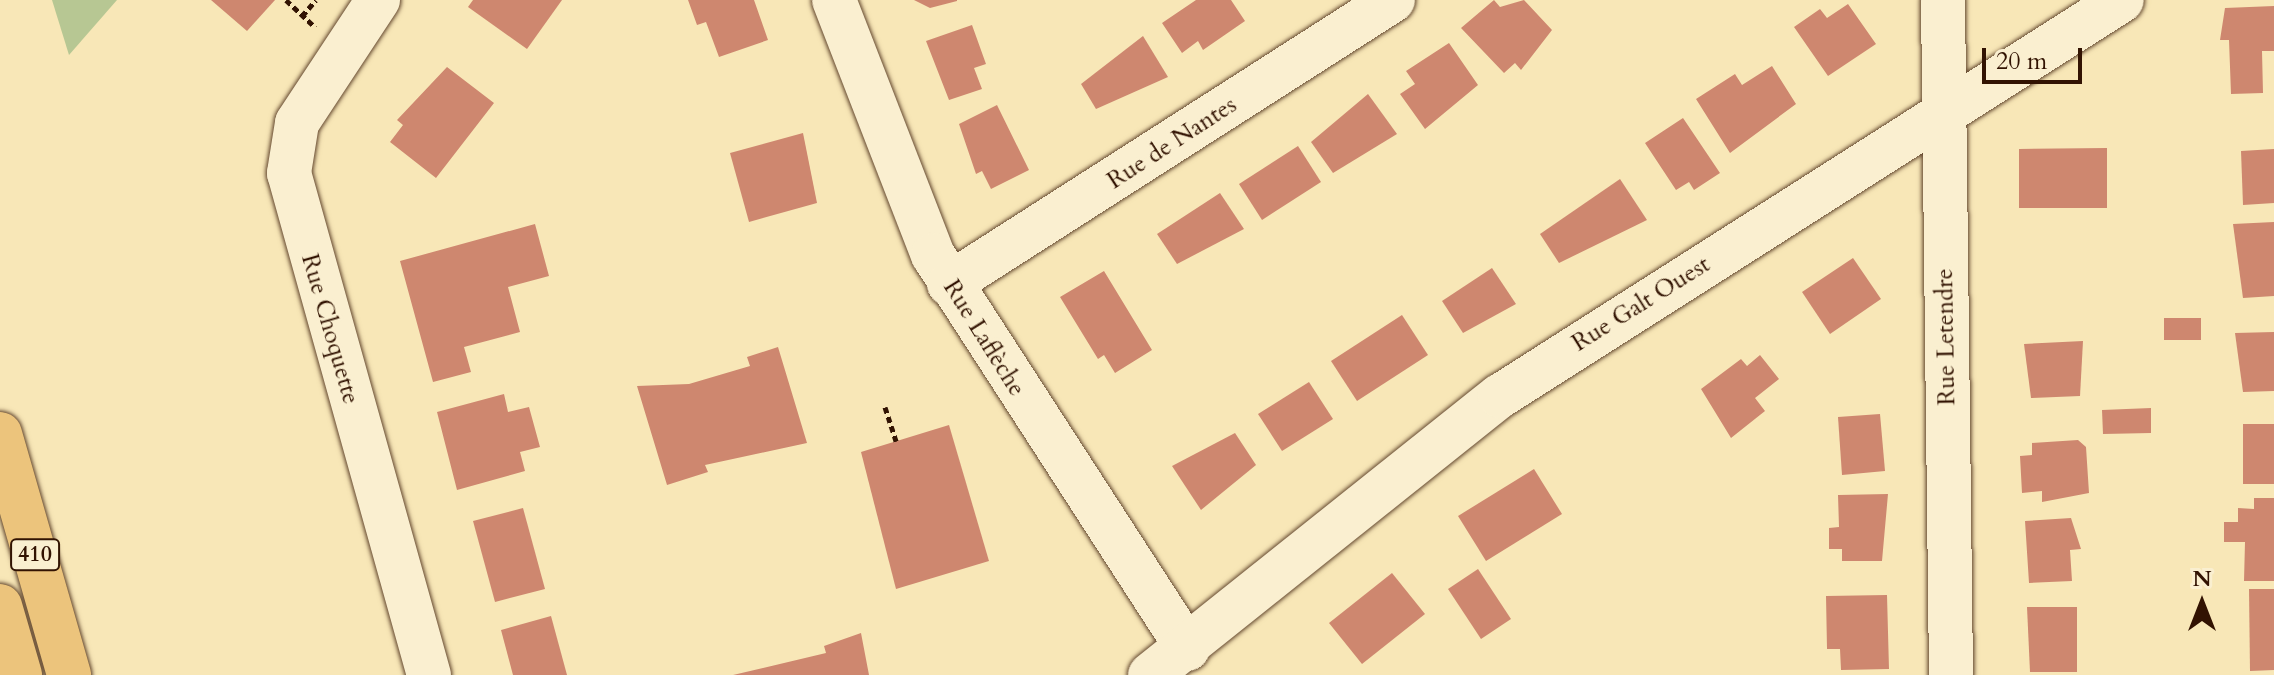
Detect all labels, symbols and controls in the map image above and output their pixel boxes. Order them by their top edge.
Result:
scale bar [1986,32,2086,82]
text: 20 m [1996,45,2047,78]
street label: Rue de Nantes [1102,91,1242,195]
street label: Rue Galt Ouest [1567,250,1715,358]
street label: Rue Choquette [295,251,365,407]
street label: Rue Letendre [1930,268,1962,406]
street label: Rue Laflèche [937,275,1031,401]
road number: 410 [9,537,61,573]
north arrow [2162,563,2242,643]
text: N [2192,564,2212,594]

